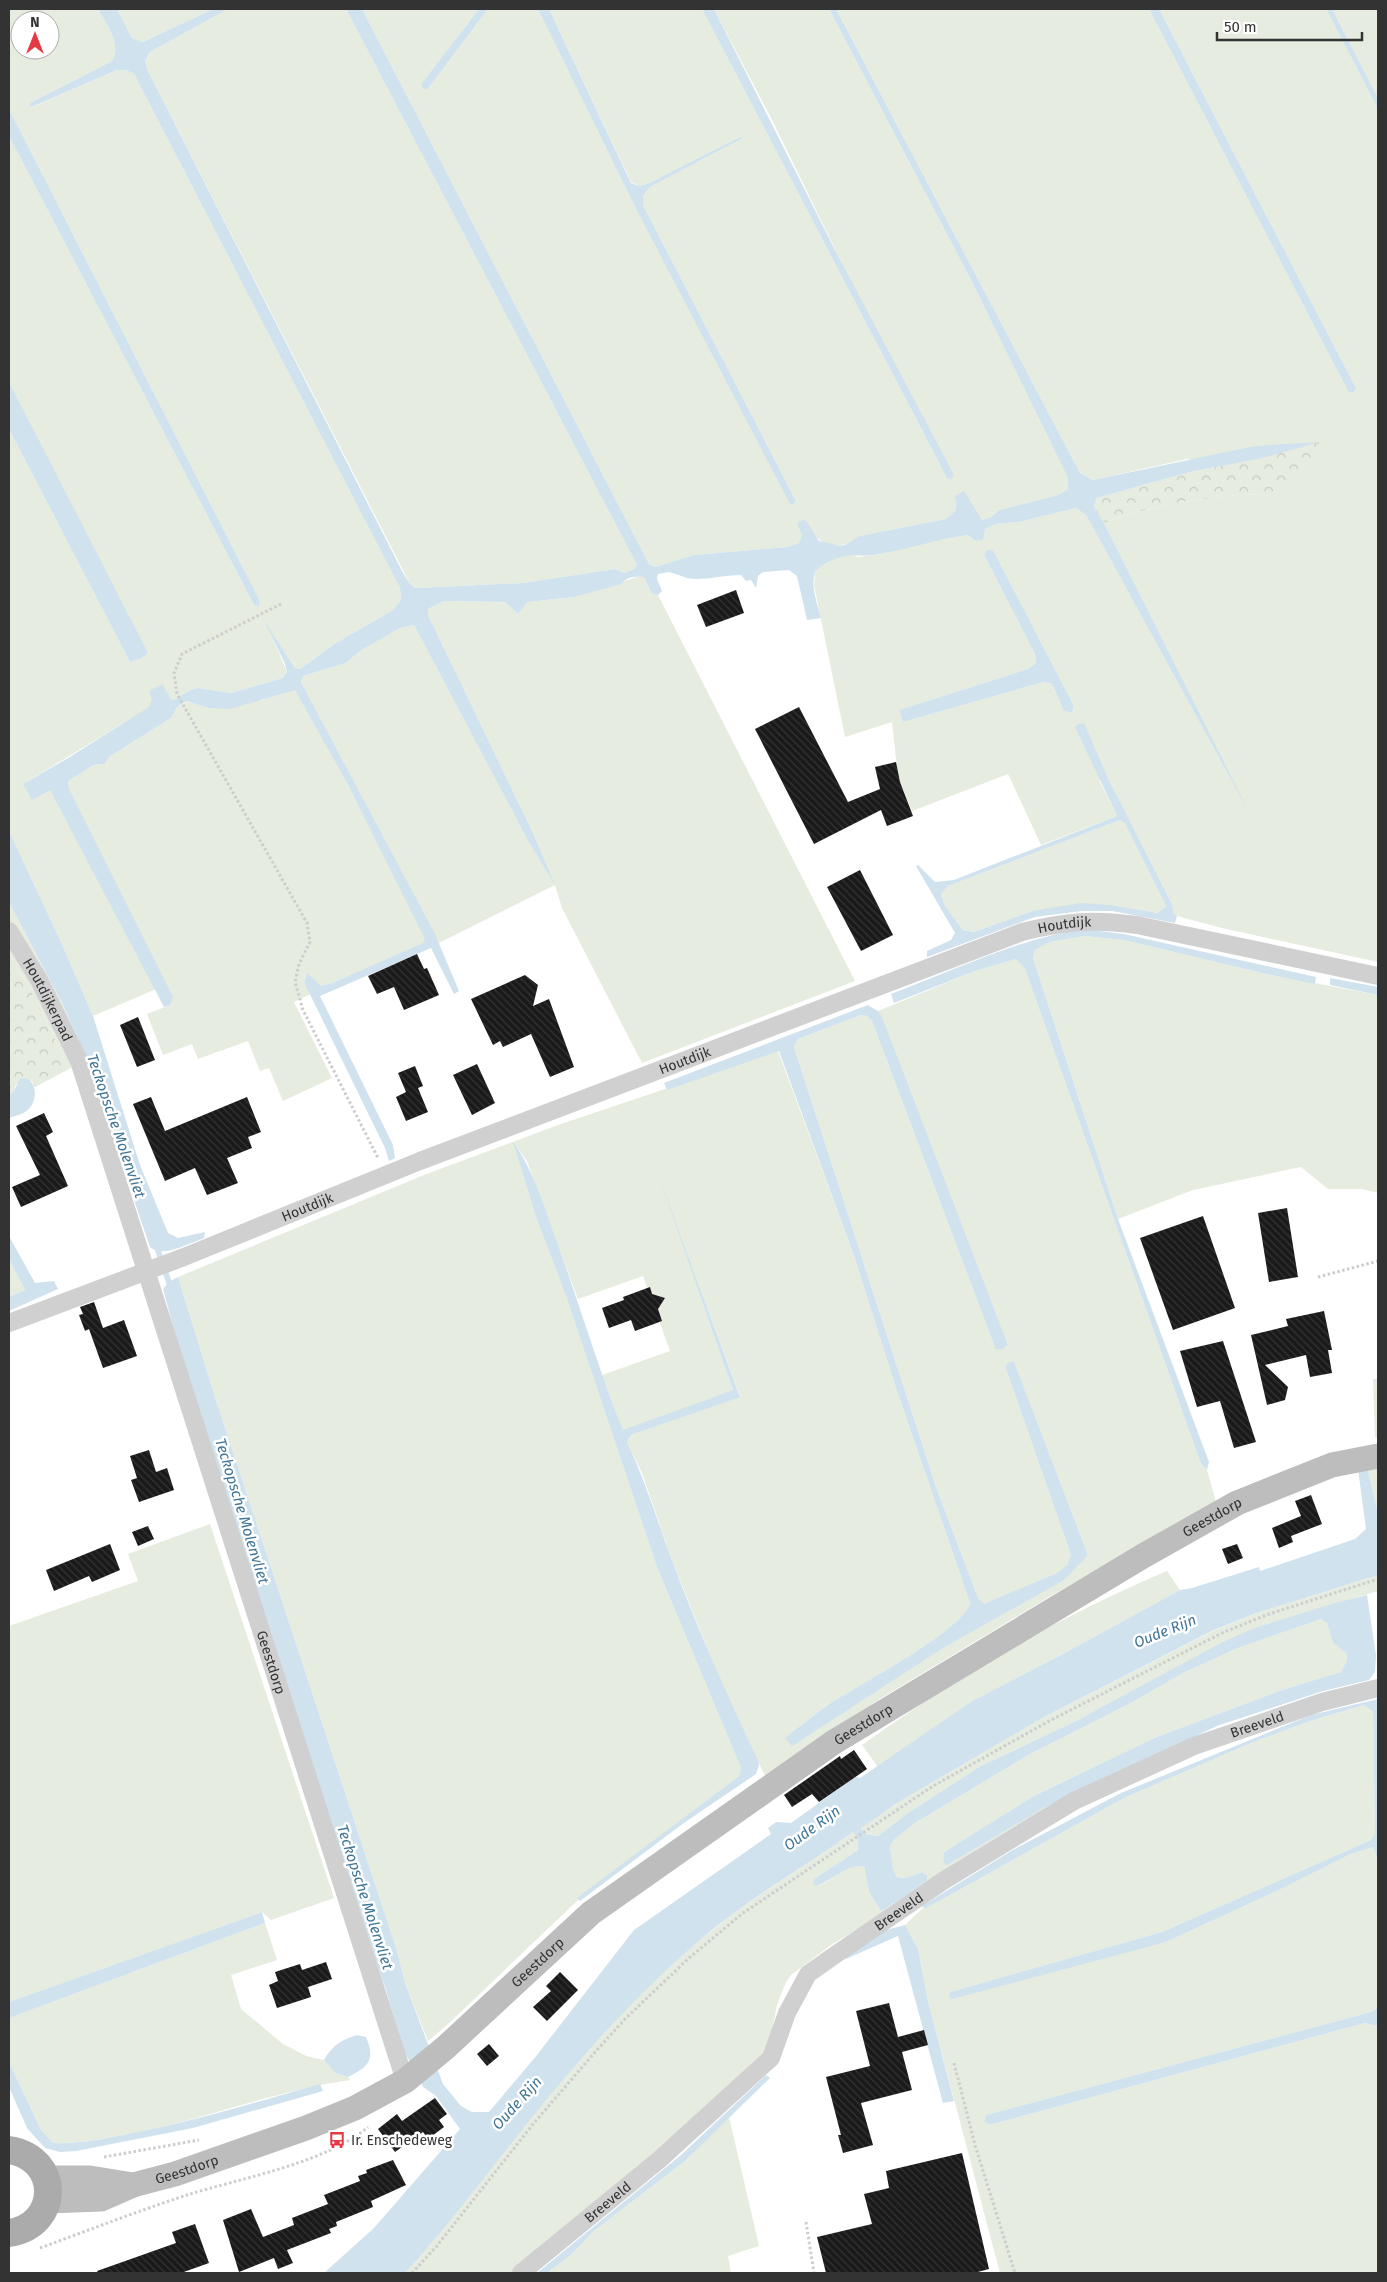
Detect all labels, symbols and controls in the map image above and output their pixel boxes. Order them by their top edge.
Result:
north arrow [10,10,60,60]
scale bar [1217,10,1362,42]
text: N [30,14,40,31]
text: 50 m [1224,18,1257,36]
street label: Houtdijk [1036,913,1092,937]
street label: Houtdijkerpad [19,955,76,1044]
street label: Houtdijk [656,1042,714,1078]
water label: Teckopsche Molenvliet [83,1052,149,1201]
street label: Houtdijk [279,1189,336,1225]
water label: Teckopsche Molenvliet [211,1436,273,1587]
street label: Geestdorp [1179,1493,1244,1541]
water label: Oude Rijn [1131,1610,1199,1652]
street label: Geestdorp [253,1628,289,1696]
street label: Geestdorp [831,1700,896,1749]
street label: Breeveld [1228,1707,1286,1741]
water label: Oude Rijn [780,1801,844,1855]
water label: Teckopsche Molenvliet [333,1822,397,1972]
street label: Breeveld [871,1889,926,1934]
street label: Geestdorp [508,1934,568,1991]
water label: Oude Rijn [488,2073,546,2133]
bus stop icon: Ir. Enschedeweg [327,2130,347,2150]
place label: Ir. Enschedeweg [351,2132,453,2149]
street label: Geestdorp [153,2151,221,2187]
street label: Breeveld [581,2178,635,2226]

